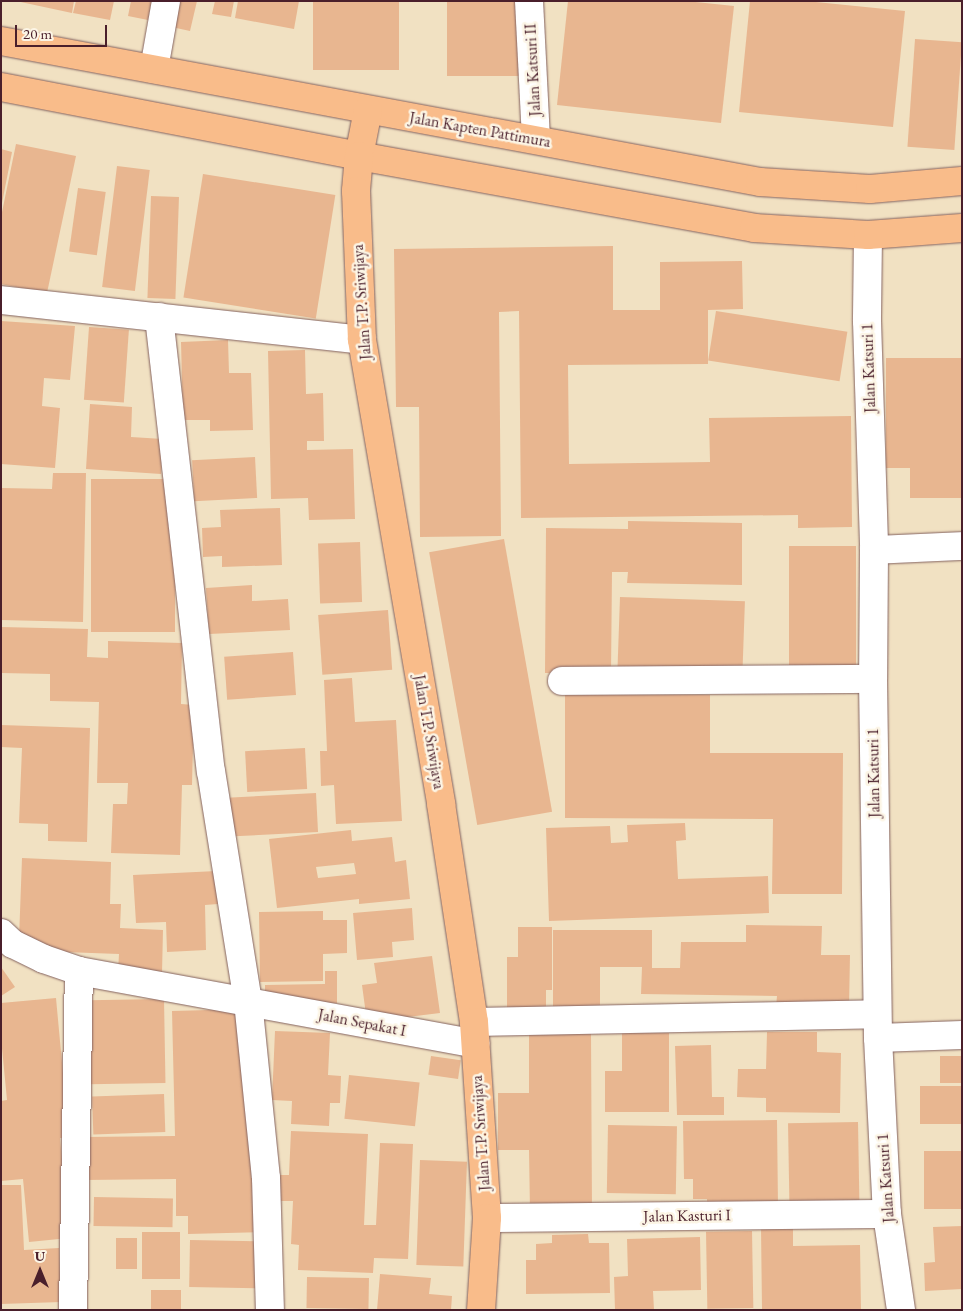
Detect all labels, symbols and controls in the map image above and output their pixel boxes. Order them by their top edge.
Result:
scale bar [18,15,110,47]
street label: Jalan Katsuri II [521,23,545,117]
text: 20 m [23,24,52,43]
street label: Jalan Kapten Pattimura [408,108,552,152]
street label: Jalan T.P. Sriwijaya [348,243,376,361]
street label: Jalan Katsuri 1 [858,323,880,413]
street label: Jalan T.P. Sriwijaya [409,673,449,791]
street label: Jalan Katsuri 1 [864,728,884,818]
street label: Jalan Sepakat I [316,1005,408,1041]
street label: Jalan T.P. Sriwijaya [467,1074,495,1192]
street label: Jalan Katsuri 1 [873,1133,899,1223]
street label: Jalan Kasturi I [643,1206,731,1226]
north arrow [15,1246,65,1296]
text: U [35,1247,45,1265]

